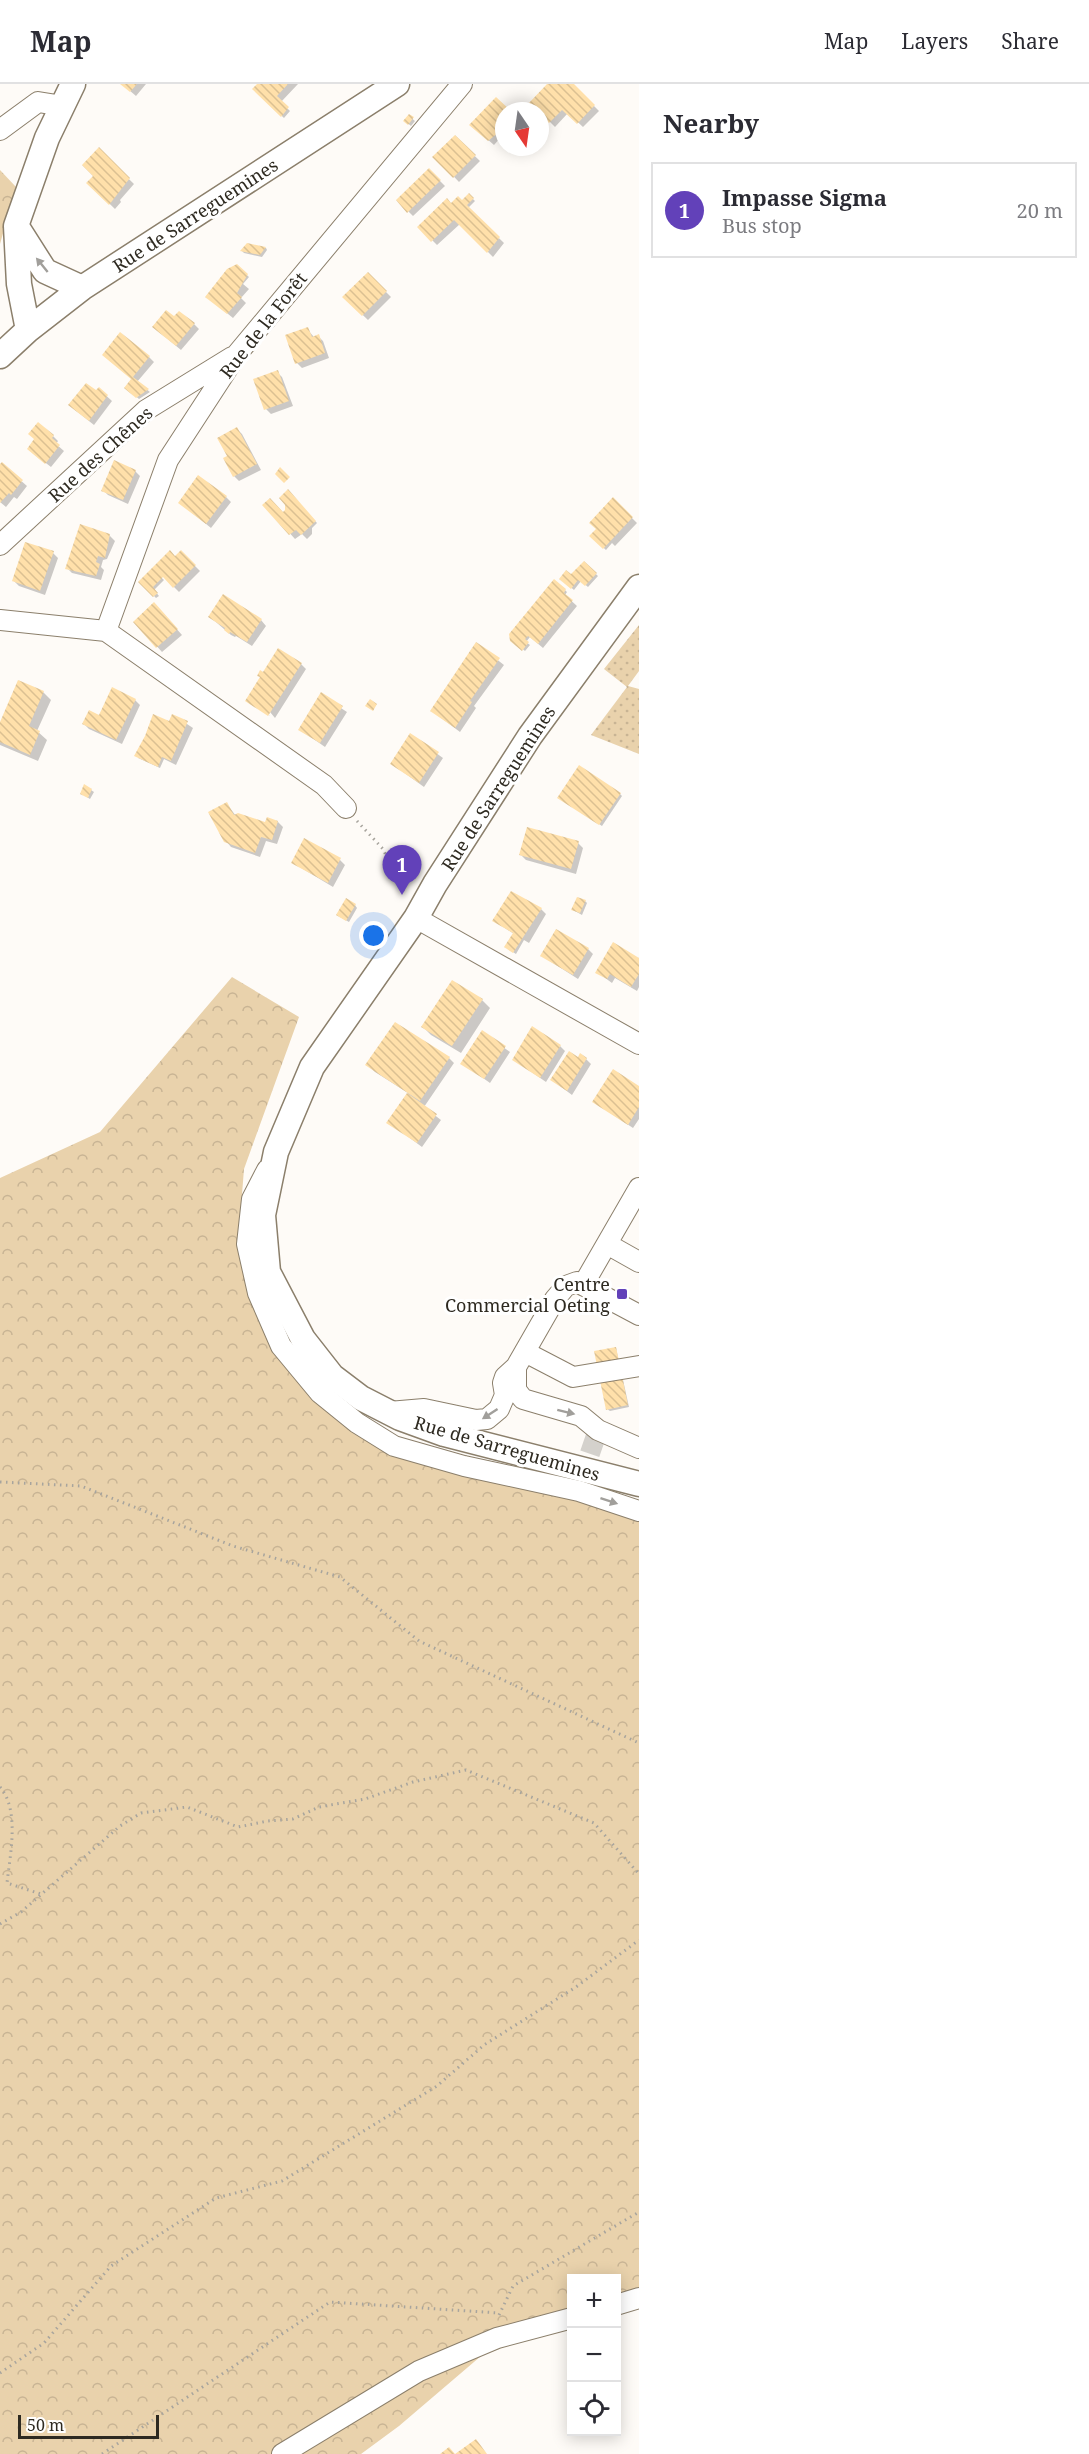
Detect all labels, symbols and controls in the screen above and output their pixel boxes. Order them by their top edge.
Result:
text: Map [30,22,92,60]
text: Map [824,27,868,55]
text: Layers [901,27,968,55]
text: Share [1001,27,1059,55]
north arrow [495,102,549,156]
text: Nearby [663,105,759,141]
street label: Rue de Sarreguemines [108,153,282,277]
text: Impasse Sigma [722,182,887,212]
text: 1 [679,197,690,224]
text: 20 m [1017,197,1063,224]
text: Bus stop [722,212,802,239]
one-way arrow [36,257,49,273]
street label: Rue de la Forêt [214,267,312,383]
street label: Rue des Chênes [43,401,157,507]
street label: Rue de Sarreguemines [436,701,560,875]
pin: 1 [382,846,422,895]
your location [359,921,388,950]
place label: Centre Commercial Oeting [445,1272,610,1317]
marker: Centre Commercial Oeting [615,1287,629,1301]
one-way arrow [557,1407,575,1417]
one-way arrow [482,1409,498,1420]
street label: Rue de Sarreguemines [411,1410,603,1486]
one-way arrow [600,1497,618,1506]
map controls [567,2274,621,2436]
button: + [567,2274,621,2328]
button: − [567,2328,621,2382]
button: locate [567,2382,621,2436]
scale bar [18,2412,159,2440]
text: 50 m [27,2414,64,2436]

